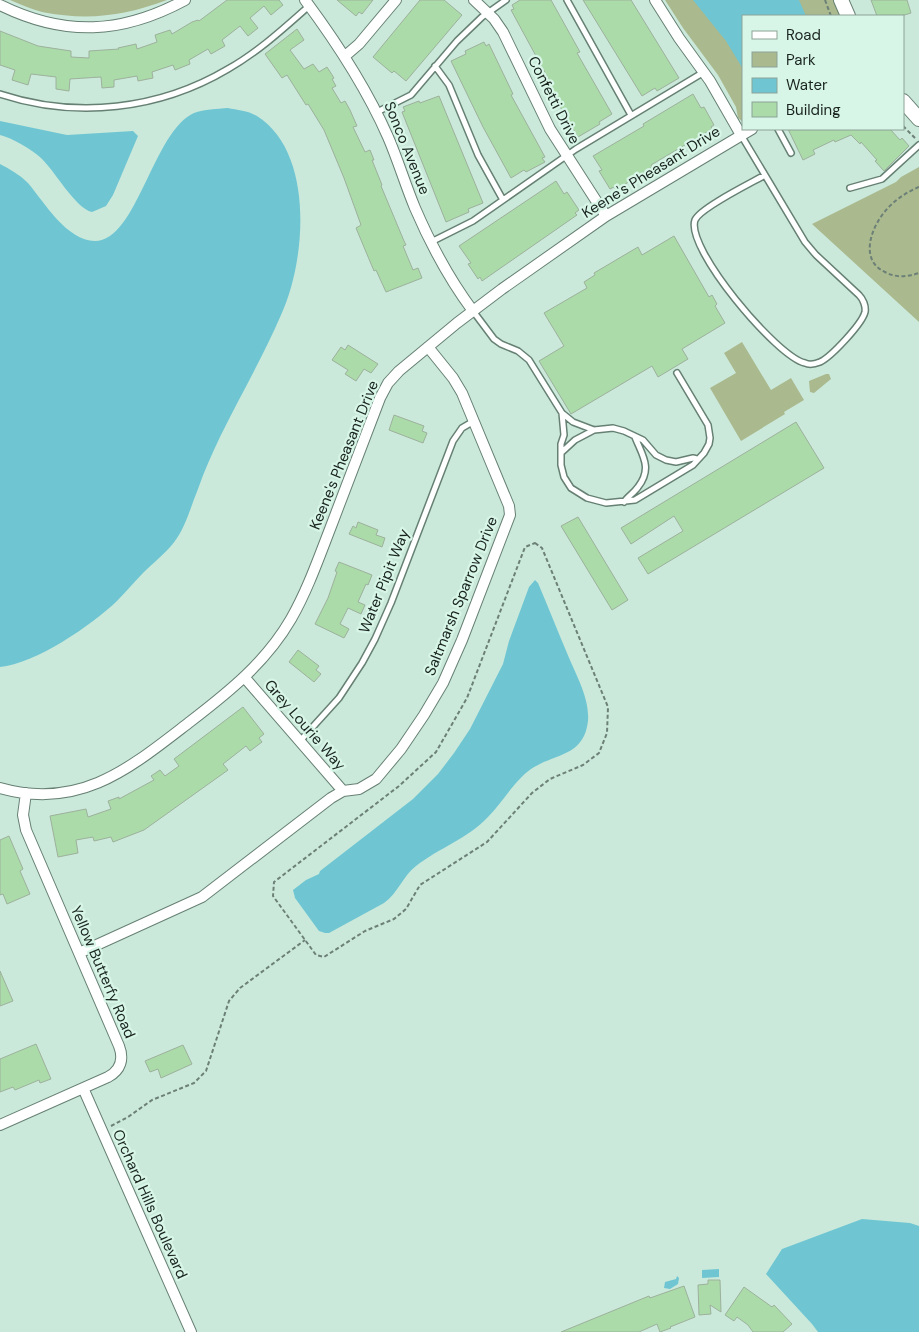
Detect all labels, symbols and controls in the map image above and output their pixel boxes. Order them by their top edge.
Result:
legend [742,15,904,130]
text: Road [786,25,821,45]
text: Park [786,50,816,70]
street label: Confetti Drive [523,53,585,147]
text: Water [786,75,828,95]
street label: Sonco Avenue [379,99,435,197]
text: Building [786,100,841,120]
street label: Keene's Pheasant Drive [578,121,724,223]
street label: Keene's Pheasant Drive [305,377,383,533]
street label: Saltmarsh Sparrow Drive [420,513,502,679]
street label: Water Pipit Way [354,525,414,636]
street label: Grey Lourie Way [260,675,350,775]
street label: Yellow Butterfy Road [66,903,140,1041]
street label: Orchard Hills Boulevard [108,1126,192,1282]

